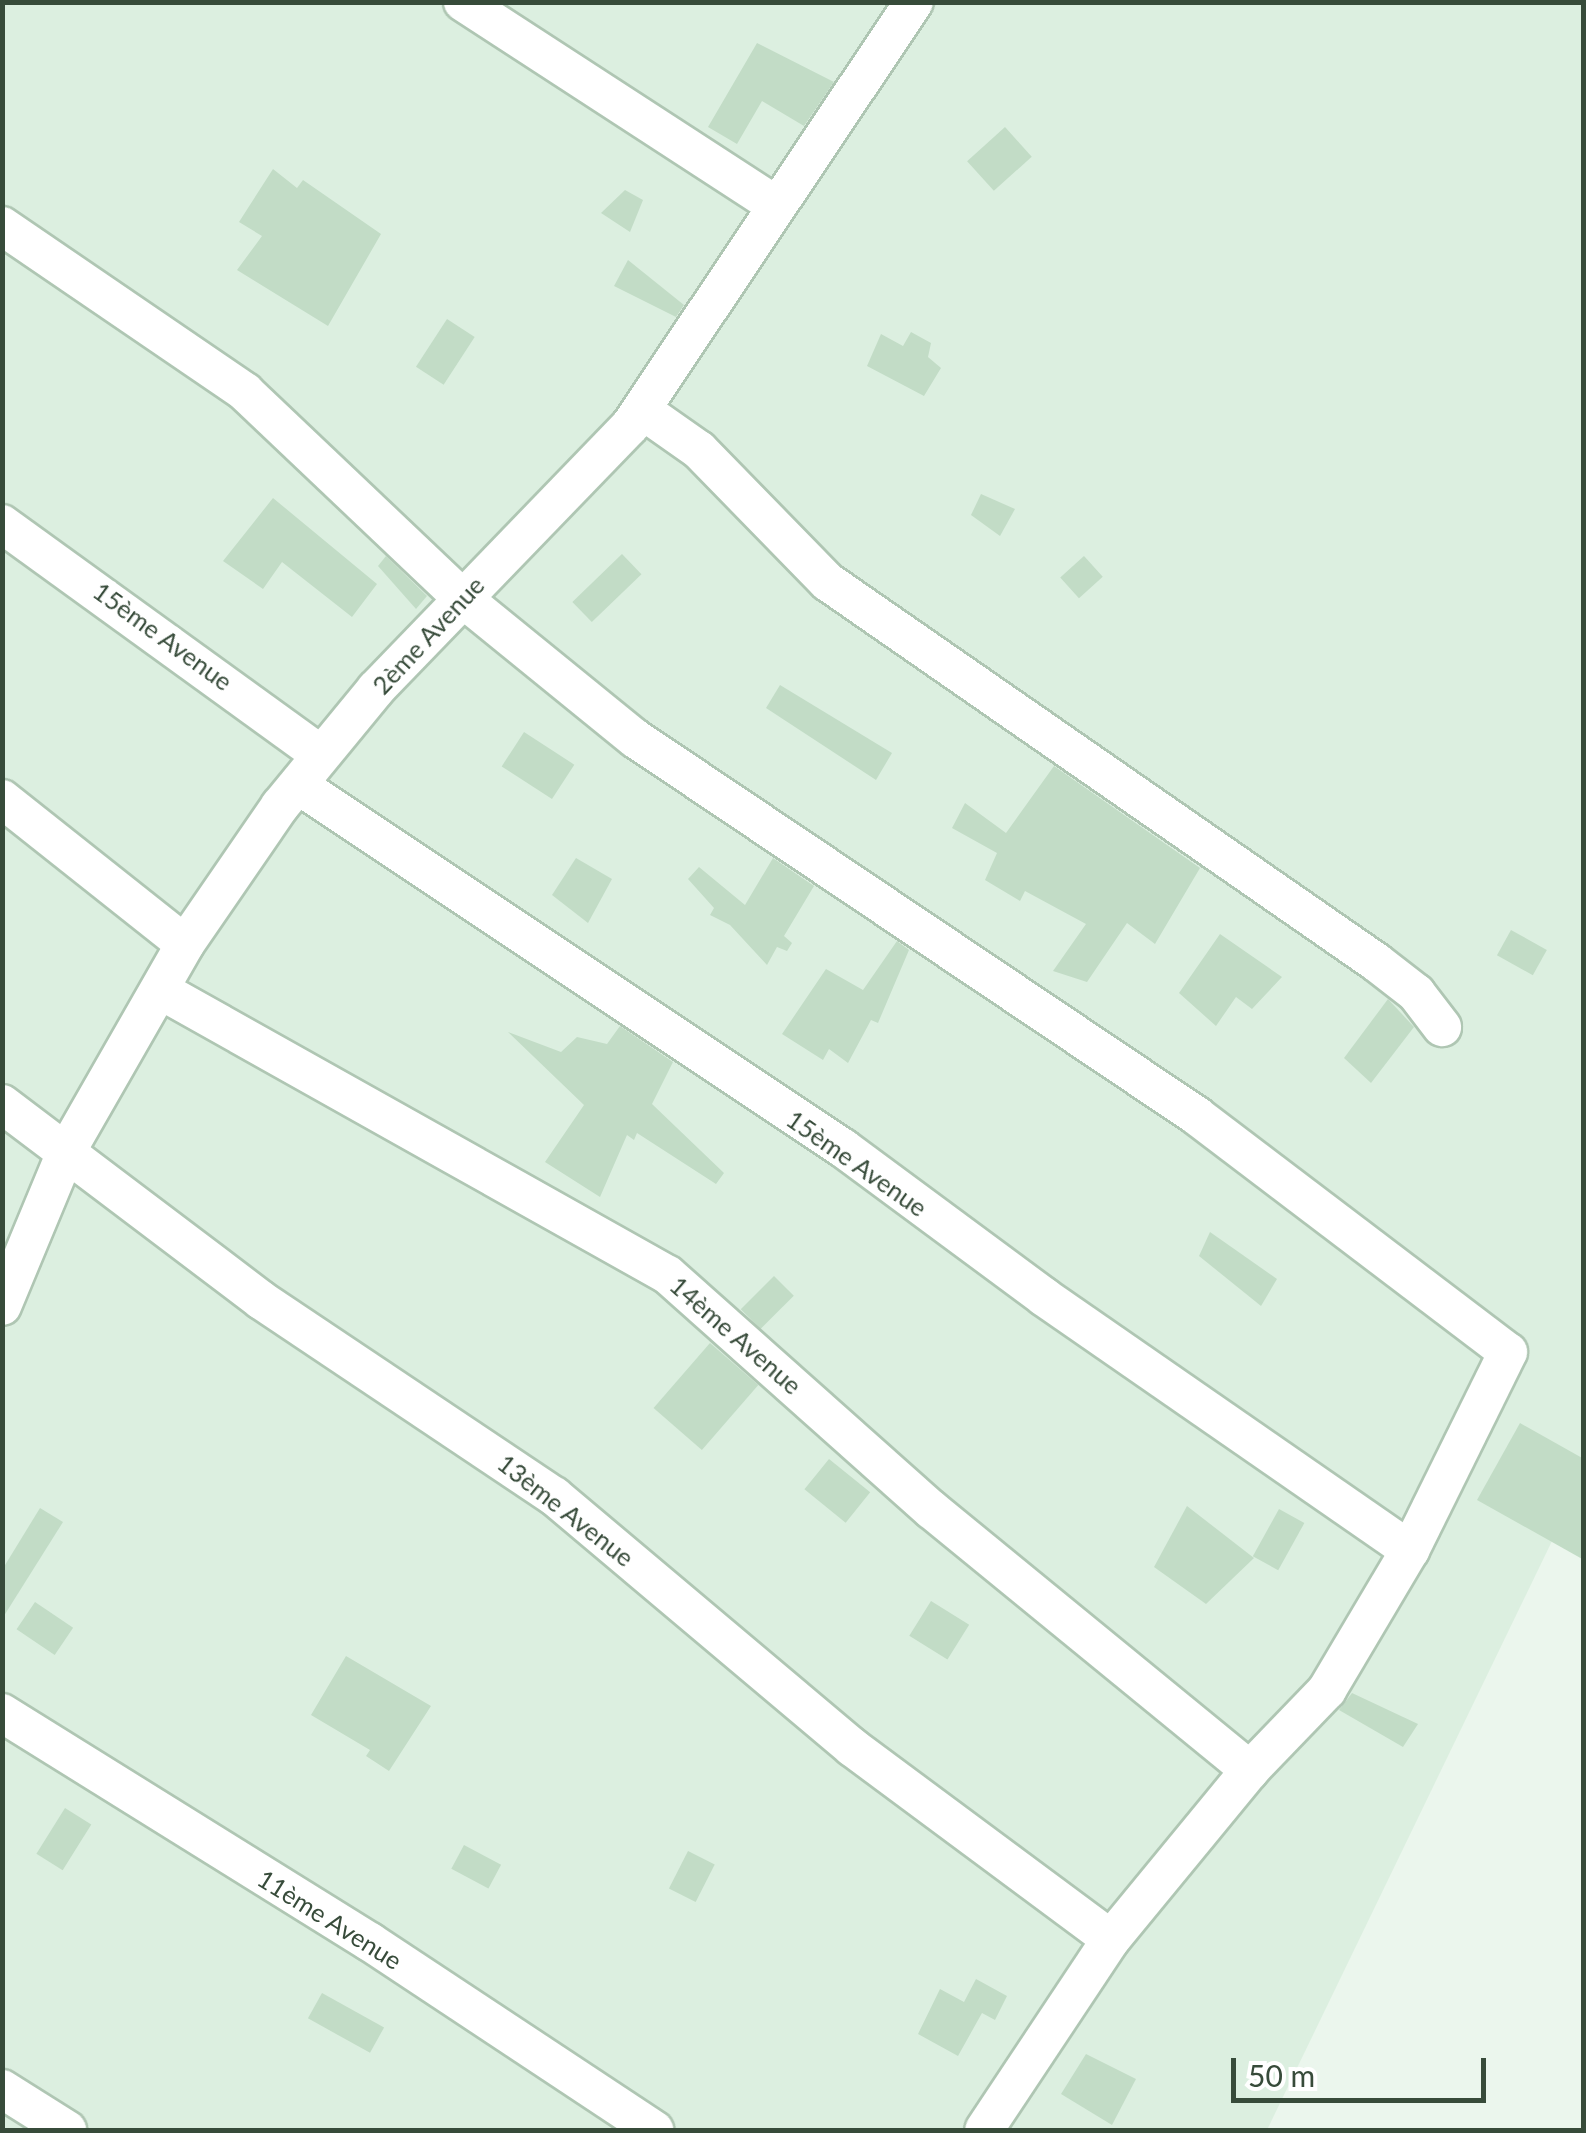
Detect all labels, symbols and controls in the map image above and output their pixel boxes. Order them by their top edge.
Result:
street label: 2ème Avenue [366,570,490,700]
street label: 15ème Avenue [87,575,239,697]
street label: 15ème Avenue [781,1103,933,1223]
street label: 14ème Avenue [664,1270,808,1400]
street label: 13ème Avenue [492,1447,640,1573]
street label: 11ème Avenue [252,1863,408,1975]
scale bar [1236,2038,1491,2100]
text: 50 m [1248,2057,1315,2093]

